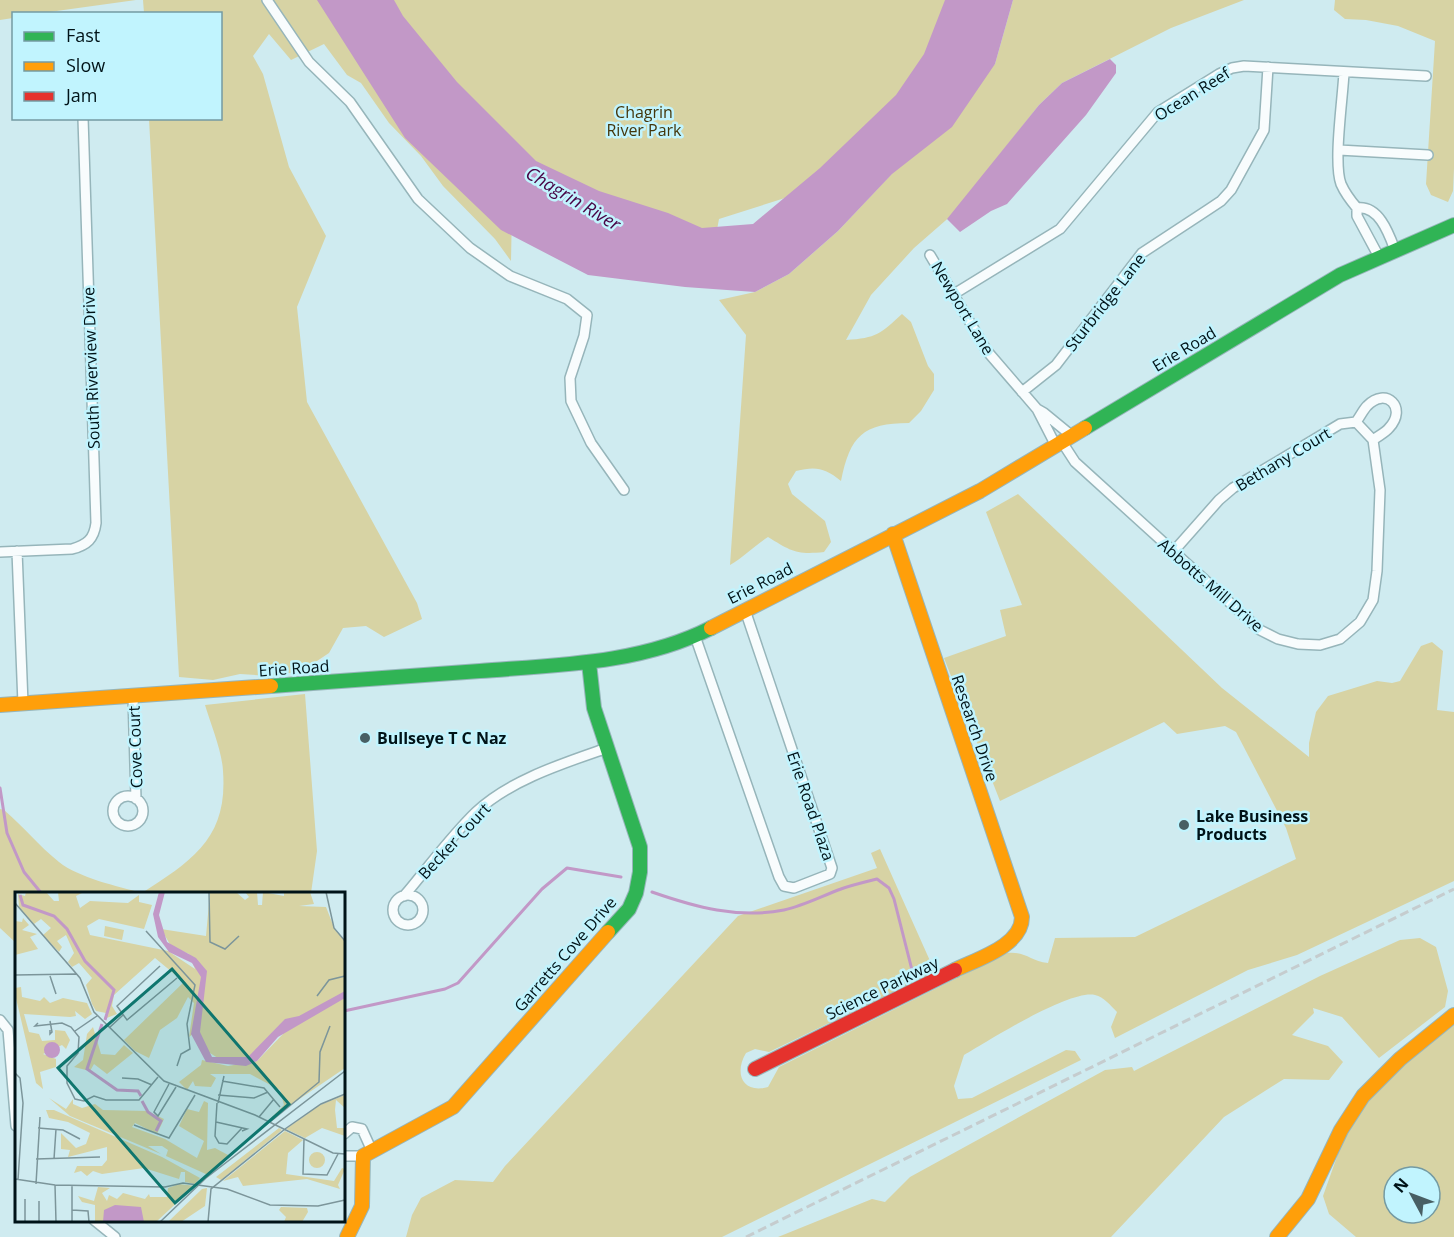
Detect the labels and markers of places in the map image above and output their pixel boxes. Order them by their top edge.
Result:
place label: Bullseye T C Naz [377,727,507,749]
marker: Bullseye T C Naz [358,731,372,745]
place label: Lake Business Products [1196,805,1308,845]
marker: Lake Business Products [1177,818,1191,832]

